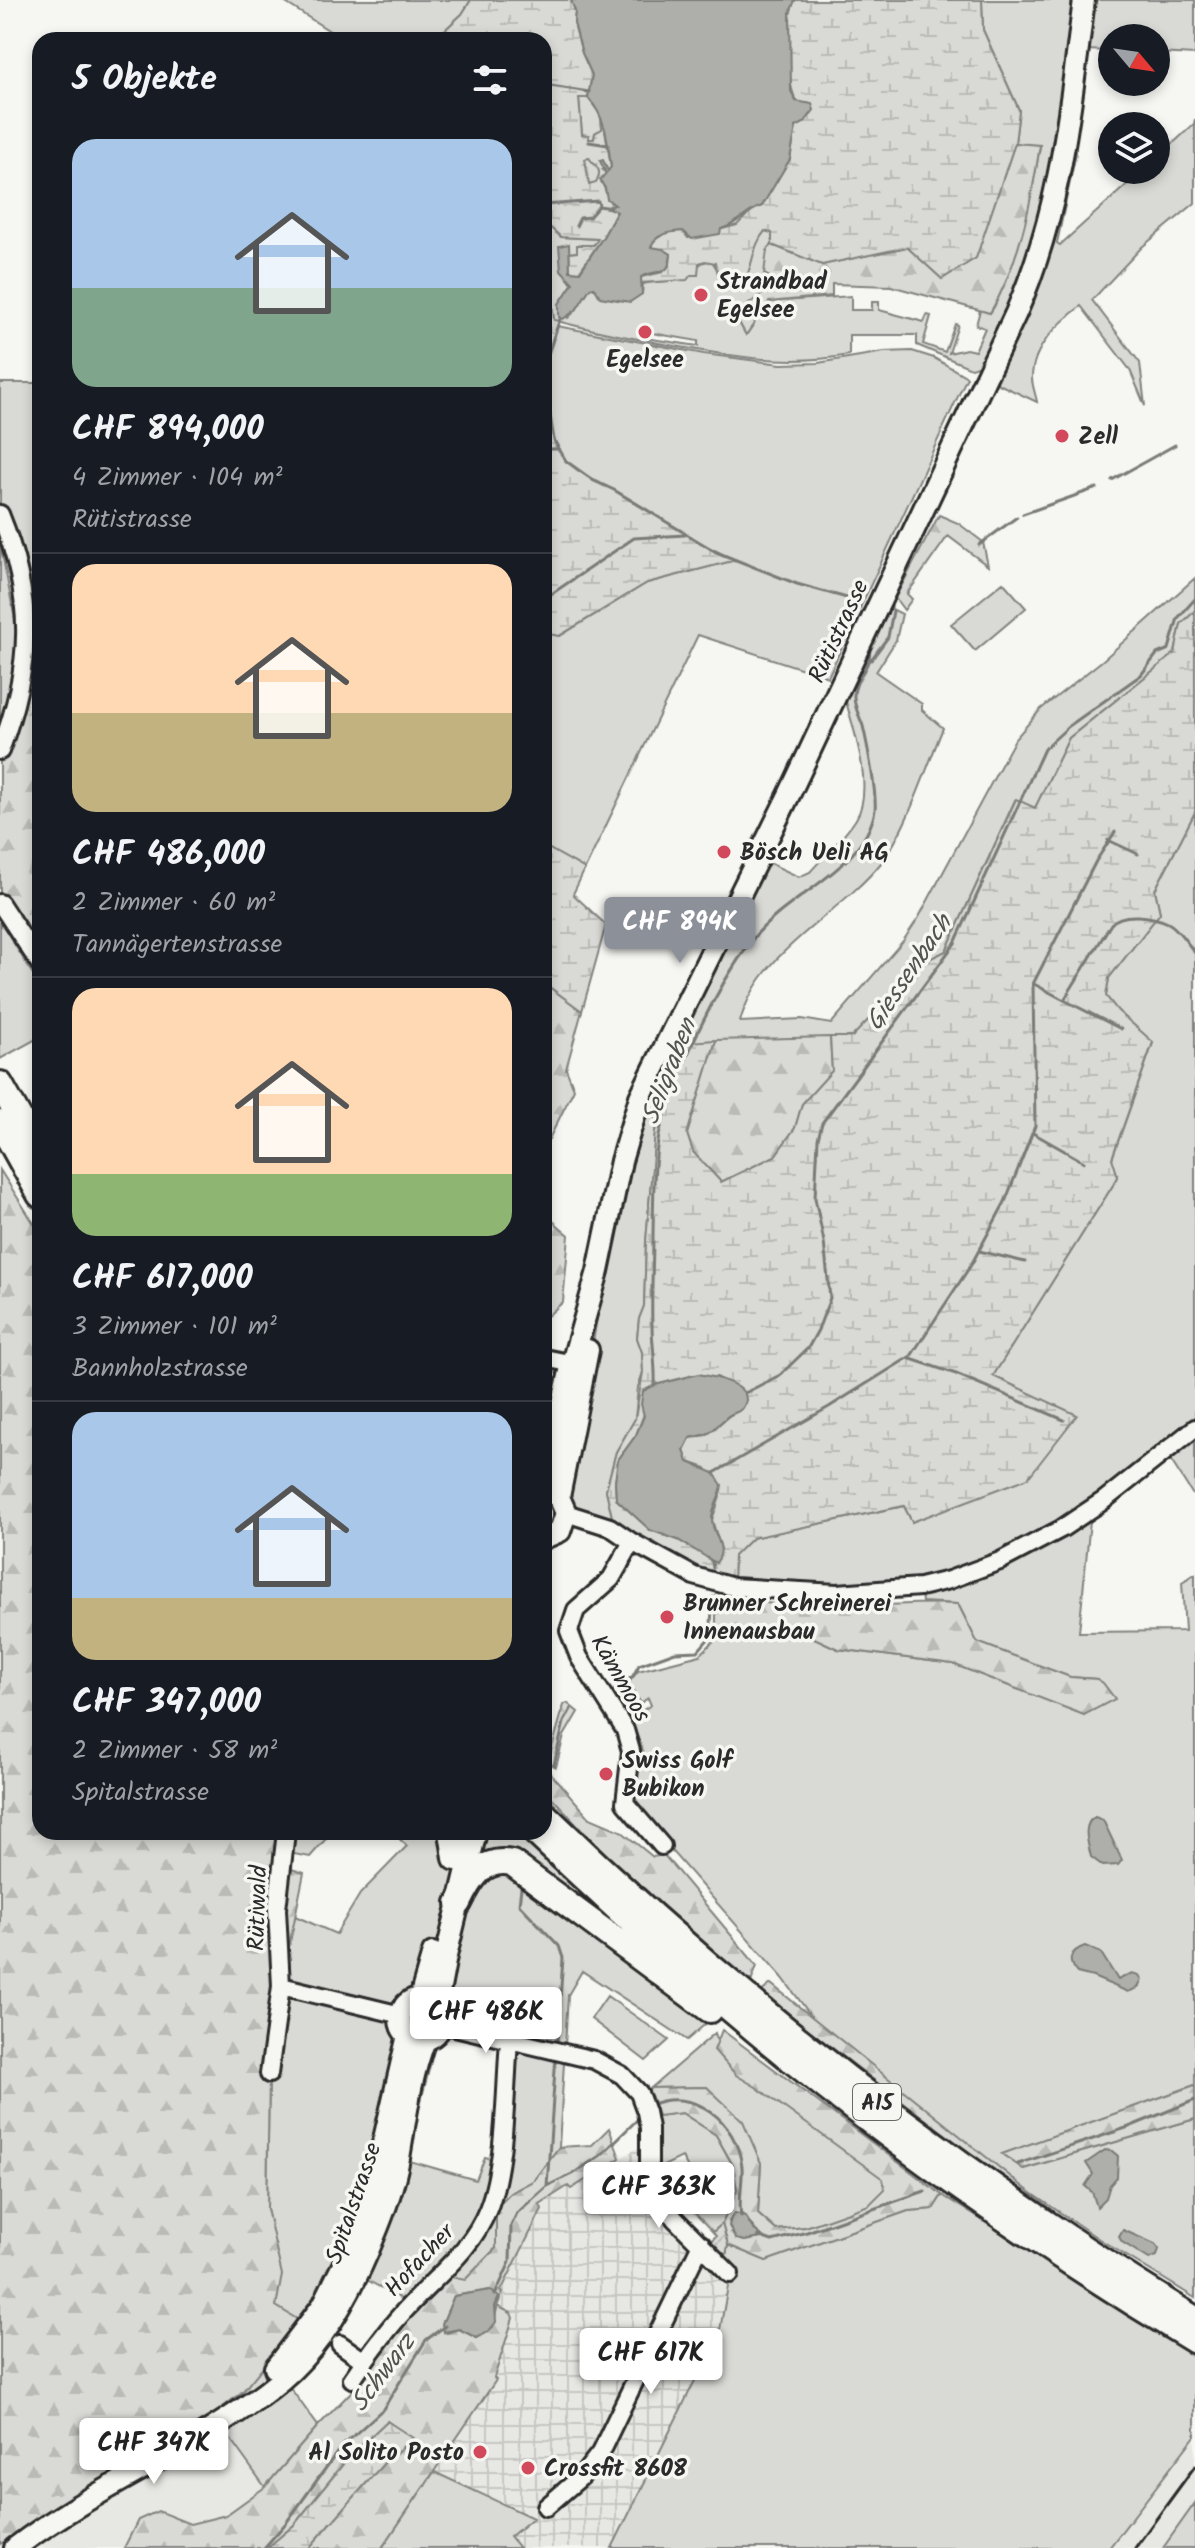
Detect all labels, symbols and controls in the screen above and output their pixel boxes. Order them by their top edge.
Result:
north arrow [1098,24,1170,96]
map controls [1098,24,1170,184]
text: 5 Objekte [72,53,217,107]
icon: filters [468,58,512,102]
button: layers [1098,112,1170,184]
icon: home [220,191,364,335]
place label: Strandbad Egelsee [717,263,828,330]
marker: Strandbad Egelsee [692,286,710,304]
marker: Egelsee [636,323,654,341]
place label: Egelsee [606,341,684,380]
text: CHF 894,000 [72,403,264,457]
place label: Zell [1078,418,1119,457]
marker: Zell [1053,427,1071,445]
text: 4 Zimmer · 104 m² [72,457,282,499]
text: Rütistrasse [72,499,192,541]
street label: Rütistrasse [798,573,880,690]
icon: home [220,616,364,760]
text: CHF 486,000 [72,828,265,882]
place label: Bösch Ueli AG [740,834,889,873]
marker: Bösch Ueli AG [715,843,733,861]
text: 2 Zimmer · 60 m² [72,882,275,924]
pin: CHF 894K [597,897,763,965]
text: CHF 894K [622,902,738,944]
water label: Giessenbach [855,905,965,1040]
text: Tannägertenstrasse [72,924,282,966]
water label: Seligraben [630,1011,710,1131]
icon: home [220,1040,364,1184]
text: CHF 617,000 [72,1252,253,1306]
text: 3 Zimmer · 101 m² [72,1306,277,1348]
text: Bannholzstrasse [72,1348,248,1390]
icon: home [220,1464,364,1608]
place label: Brunner Schreinerei Innenausbau [683,1585,892,1652]
marker: Brunner Schreinerei Innenausbau [658,1608,676,1626]
street label: Kämmoos [579,1628,661,1730]
text: CHF 347,000 [72,1676,261,1730]
text: 2 Zimmer · 58 m² [72,1730,277,1772]
place label: Swiss Golf Bubikon [622,1742,735,1809]
marker: Swiss Golf Bubikon [597,1765,615,1783]
text: Spitalstrasse [72,1772,209,1814]
street label: Rütiwald [238,1863,280,1952]
pin: CHF 486K [403,1987,569,2055]
text: CHF 486K [428,1992,544,2034]
road number: A15 [853,2084,901,2120]
street label: Spitalstrasse [315,2137,393,2270]
pin: CHF 363K [576,2162,742,2230]
text: CHF 363K [601,2167,717,2209]
street label: Hofacher [375,2213,466,2307]
water label: Schwarz [340,2323,429,2421]
pin: CHF 617K [568,2328,734,2396]
text: CHF 617K [598,2333,704,2375]
pin: CHF 347K [71,2418,237,2486]
text: CHF 347K [97,2423,211,2465]
place label: Al Solito Posto [308,2434,464,2473]
marker: Al Solito Posto [471,2443,489,2461]
place label: Crossfit 8608 [544,2450,688,2489]
marker: Crossfit 8608 [519,2459,537,2477]

